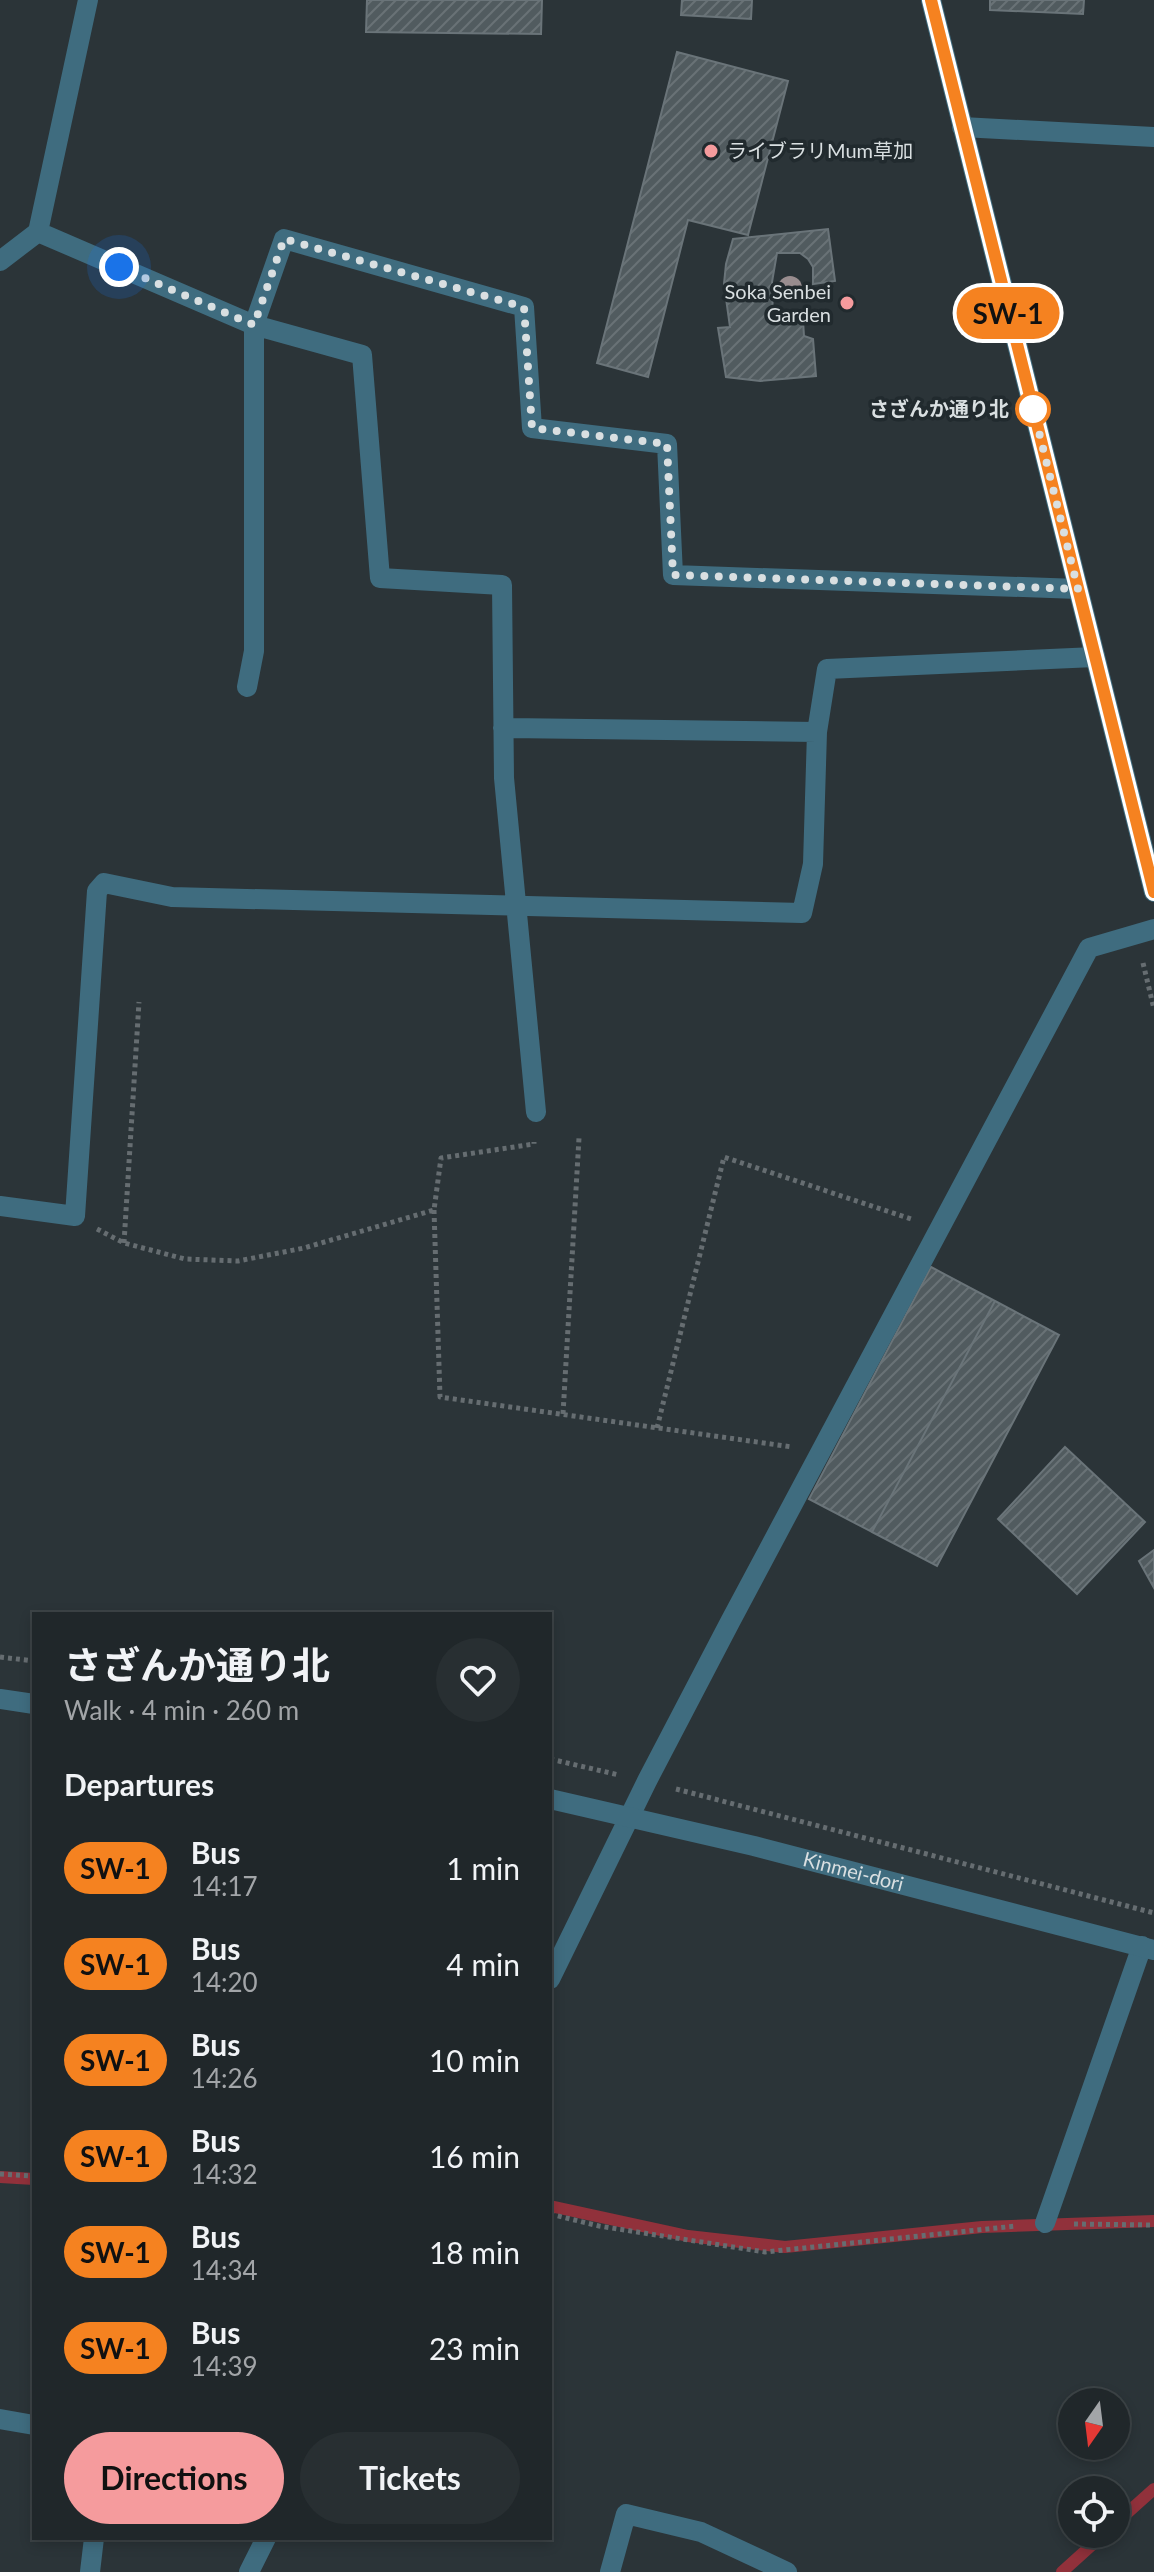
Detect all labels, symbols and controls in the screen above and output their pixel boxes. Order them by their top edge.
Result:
place label: ライブラリMum草加 [727,138,913,162]
marker: ライブラリMum草加 [702,142,720,160]
your location [99,247,139,287]
place label: Soka Senbei Garden [725,279,831,326]
line badge: SW-1 [952,287,1064,339]
marker: Soka Senbei Garden [838,294,856,312]
text: SW-1 [973,296,1043,330]
marker: さざんか通り北 [1016,392,1050,426]
place label: さざんか通り北 [869,396,1009,420]
button: heart [436,1638,520,1722]
text: さざんか通り北 [64,1641,330,1687]
text: Walk · 4 min · 260 m [64,1694,299,1726]
text: Departures [64,1766,214,1802]
text: Bus [191,1834,240,1870]
street label: Kinmei-dori [801,1846,907,1895]
text: 1 min [446,1850,520,1886]
text: SW-1 [80,1851,151,1885]
text: 14:17 [191,1870,258,1902]
text: Bus [191,1930,240,1966]
text: 4 min [446,1946,520,1982]
text: SW-1 [80,1947,151,1981]
text: 14:20 [191,1966,258,1998]
text: Bus [191,2026,240,2062]
text: 10 min [429,2042,520,2078]
text: SW-1 [80,2043,151,2077]
text: 14:26 [191,2062,258,2094]
text: Bus [191,2122,240,2158]
text: 16 min [429,2138,520,2174]
text: SW-1 [80,2139,151,2173]
text: 14:32 [191,2158,258,2190]
text: Bus [191,2218,240,2254]
text: 18 min [429,2234,520,2270]
text: SW-1 [80,2235,151,2269]
text: 14:34 [191,2254,258,2286]
text: Bus [191,2314,240,2350]
text: 23 min [429,2330,520,2366]
text: SW-1 [80,2331,151,2365]
text: 14:39 [191,2350,258,2382]
north arrow [1058,2388,1130,2460]
map controls [1058,2388,1130,2548]
button: Directions [64,2432,284,2524]
button: Tickets [300,2432,520,2524]
button: locate [1058,2476,1130,2548]

